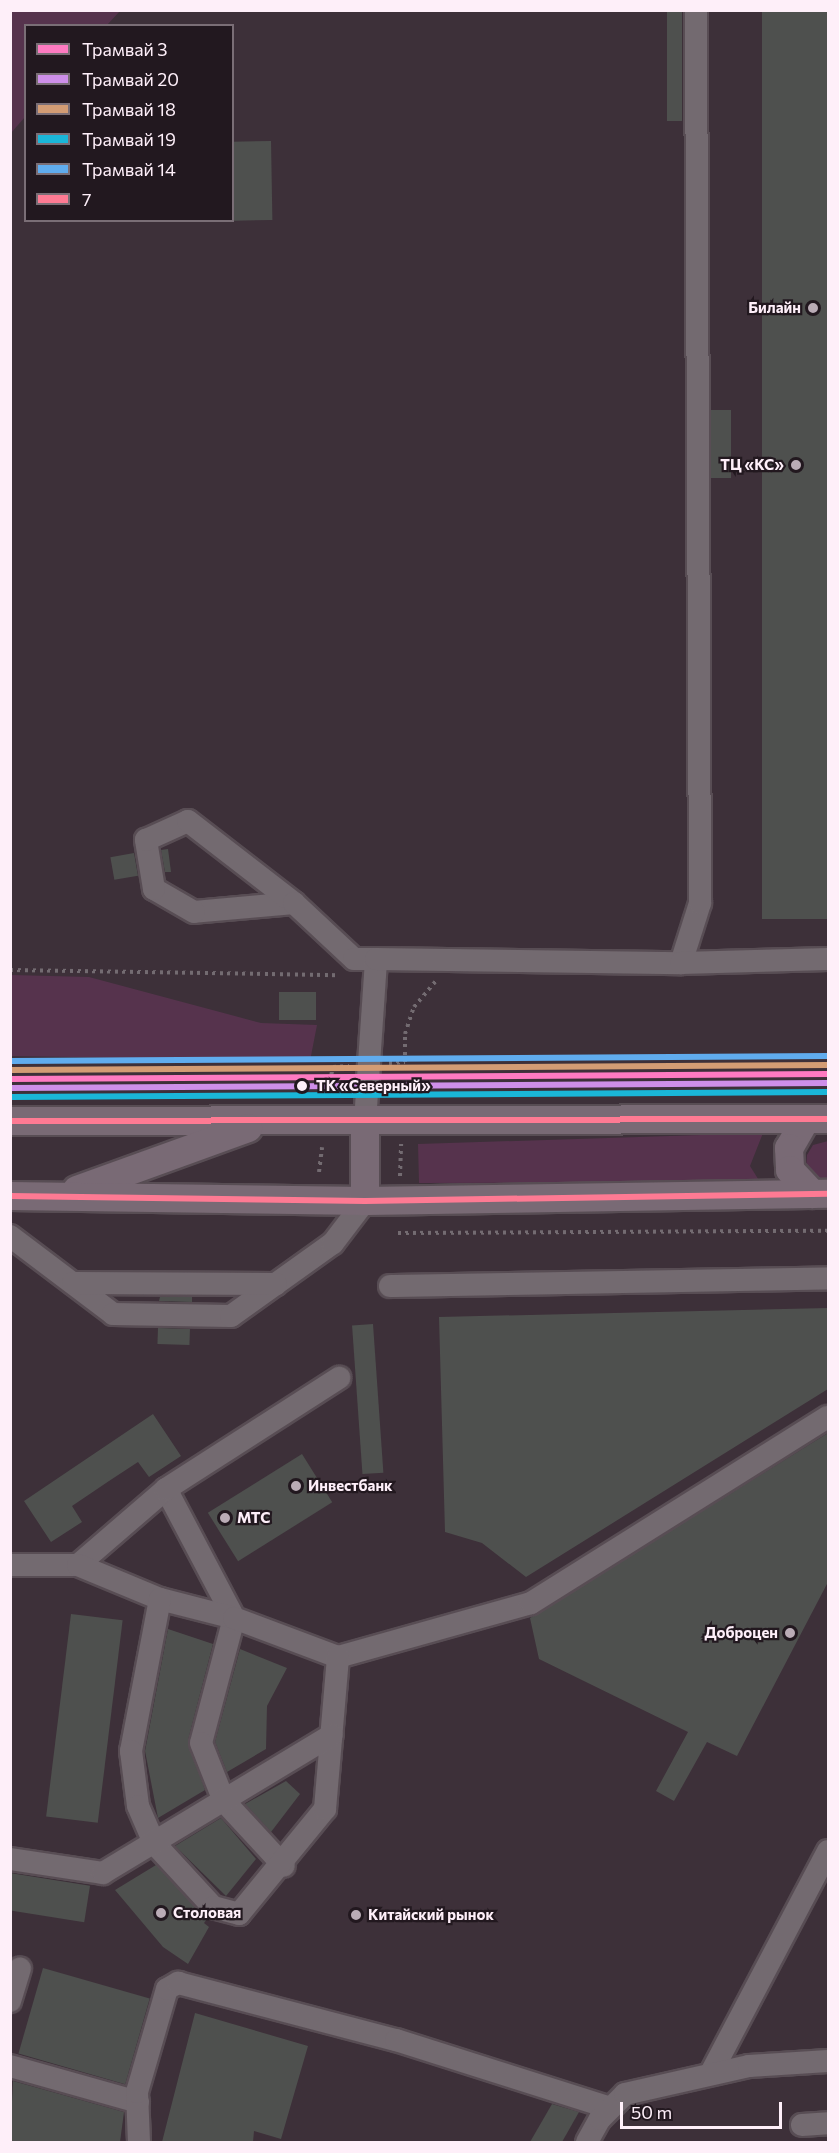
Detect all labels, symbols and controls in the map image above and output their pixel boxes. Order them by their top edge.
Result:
legend [24,24,234,222]
text: Трамвай 3 [82,38,168,60]
text: Трамвай 20 [82,68,179,90]
text: Трамвай 18 [82,98,176,120]
text: Трамвай 19 [82,128,176,150]
text: Трамвай 14 [82,158,176,180]
text: 7 [82,188,92,210]
place label: Билайн [748,299,801,317]
marker: Билайн [806,301,820,315]
place label: ТЦ «КС» [720,456,784,474]
marker: ТЦ «КС» [789,458,803,472]
marker: ТК «Северный» [293,1077,311,1095]
place label: ТК «Северный» [316,1077,431,1095]
place label: Инвестбанк [308,1477,393,1495]
marker: Инвестбанк [289,1479,303,1493]
place label: МТС [237,1509,270,1527]
marker: МТС [218,1511,232,1525]
place label: Доброцен [704,1624,778,1642]
marker: Доброцен [783,1626,797,1640]
place label: Столовая [173,1904,241,1922]
marker: Столовая [154,1906,168,1920]
place label: Китайский рынок [368,1906,494,1924]
marker: Китайский рынок [349,1908,363,1922]
scale bar [623,2090,785,2128]
text: 50 m [631,2101,672,2123]

